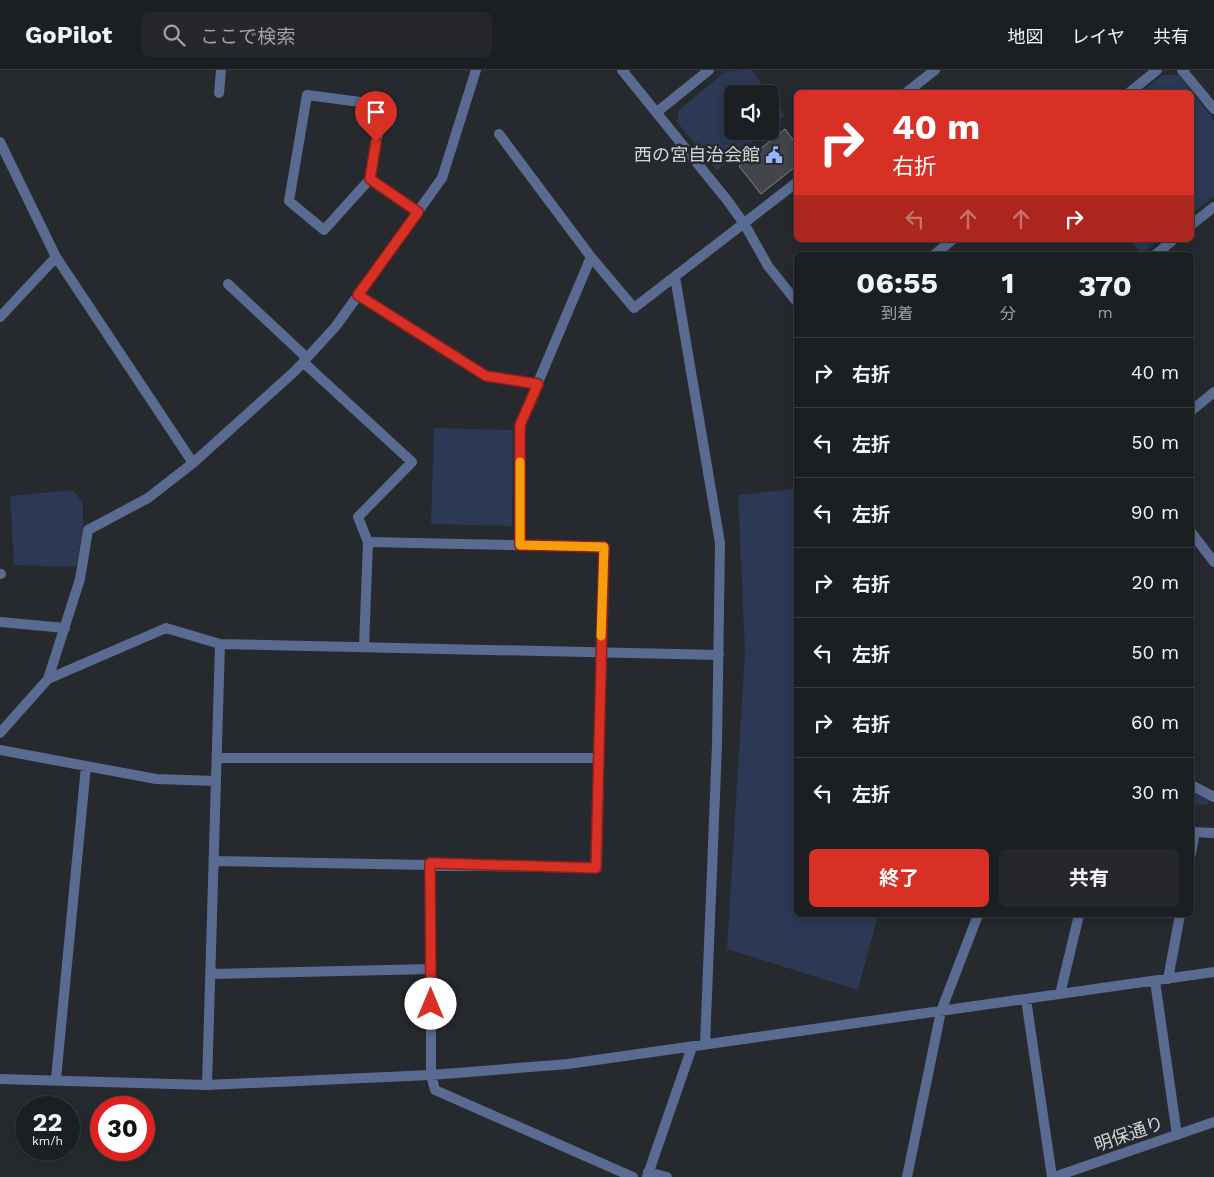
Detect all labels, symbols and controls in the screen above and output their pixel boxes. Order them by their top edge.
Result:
search box [142,12,492,57]
text: GoPilot [25,21,112,49]
icon: search [160,21,188,49]
text: ここで検索 [200,25,295,48]
text: 地図 [1008,26,1044,47]
text: レイヤ [1072,26,1125,47]
text: 共有 [1153,26,1189,47]
map controls [724,85,779,140]
button: sound [724,85,779,140]
pin [355,91,397,142]
icon: arrive [362,98,390,126]
text: 40 m [892,106,980,148]
icon: right [809,110,874,175]
place label: 西の宮自治会館 [634,144,760,165]
public building icon: 西の宮自治会館 [764,145,784,165]
text: 右折 [892,154,936,179]
icon: left [901,205,929,233]
icon: ahead [954,205,982,233]
icon: ahead [1007,205,1035,233]
icon: right [1060,205,1088,233]
text: 06:55 [856,265,938,300]
text: 1 [1002,265,1015,300]
text: 370 [1078,268,1132,303]
text: m [1097,303,1113,322]
text: 到着 [881,304,913,323]
text: 分 [1000,304,1016,323]
icon: right [809,359,837,387]
text: 40 m [1131,361,1179,384]
text: 右折 [852,363,890,386]
icon: left [809,429,837,457]
text: 50 m [1132,431,1179,454]
text: 左折 [852,433,890,456]
icon: left [809,499,837,527]
text: 90 m [1131,501,1179,524]
text: 左折 [852,503,890,526]
icon: right [809,569,837,597]
text: 20 m [1132,571,1179,594]
text: 右折 [852,573,890,596]
icon: left [809,639,837,667]
text: 50 m [1132,641,1179,664]
text: 左折 [852,643,890,666]
icon: right [809,709,837,737]
text: 60 m [1131,711,1179,734]
text: 右折 [852,713,890,736]
icon: left [809,779,837,807]
text: 30 m [1132,781,1179,804]
text: 左折 [852,783,890,806]
button: 終了 [809,849,989,907]
button: 共有 [999,849,1179,907]
position arrow [404,977,456,1029]
speed limit sign: 30 [90,1096,155,1161]
text: 22 [33,1108,62,1137]
street label: 明保通り [1091,1112,1166,1155]
text: km/h [32,1134,63,1148]

